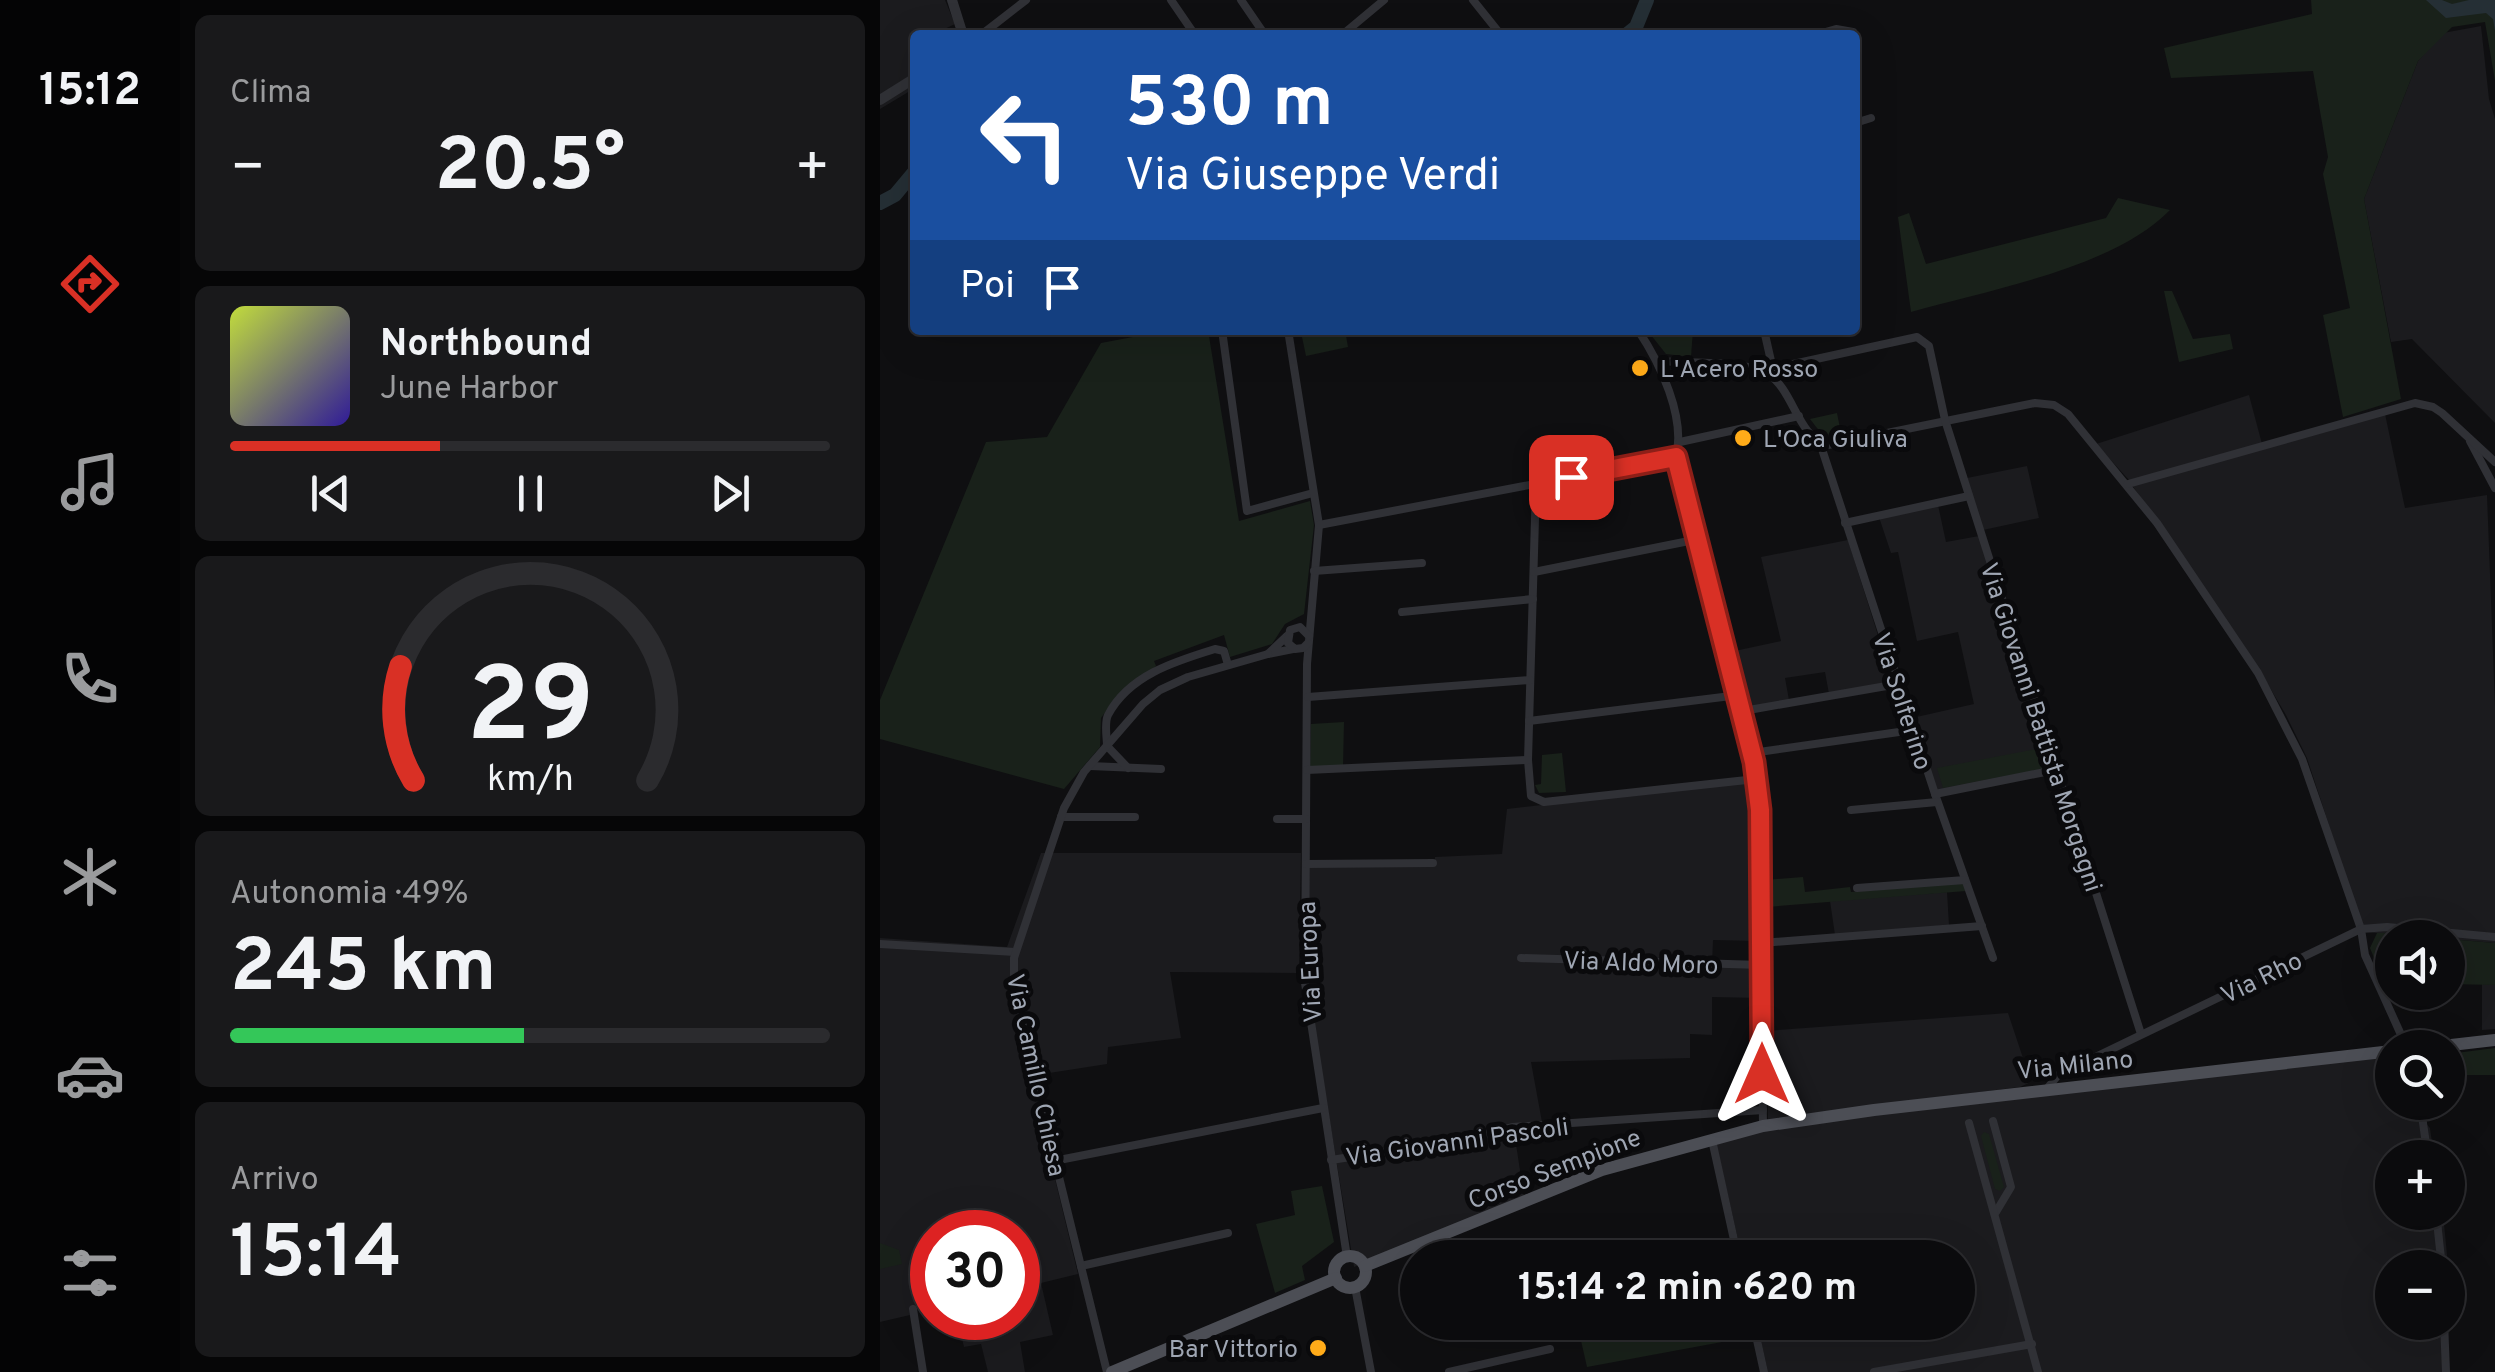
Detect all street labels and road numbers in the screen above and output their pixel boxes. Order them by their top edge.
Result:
street label: Via Giovanni Battista Morgagni [1971,559,2108,897]
street label: Via Solferino [1863,629,1937,775]
street label: Via Europa [1293,900,1331,1023]
street label: Via Aldo Moro [1563,946,1719,984]
street label: Via Rho [2216,946,2308,1013]
street label: Via Camillo Chiesa [997,971,1071,1180]
street label: Via Milano [2016,1045,2135,1089]
street label: Via Giovanni Pascoli [1344,1112,1571,1175]
street label: Corso Sempione [1464,1123,1646,1218]

